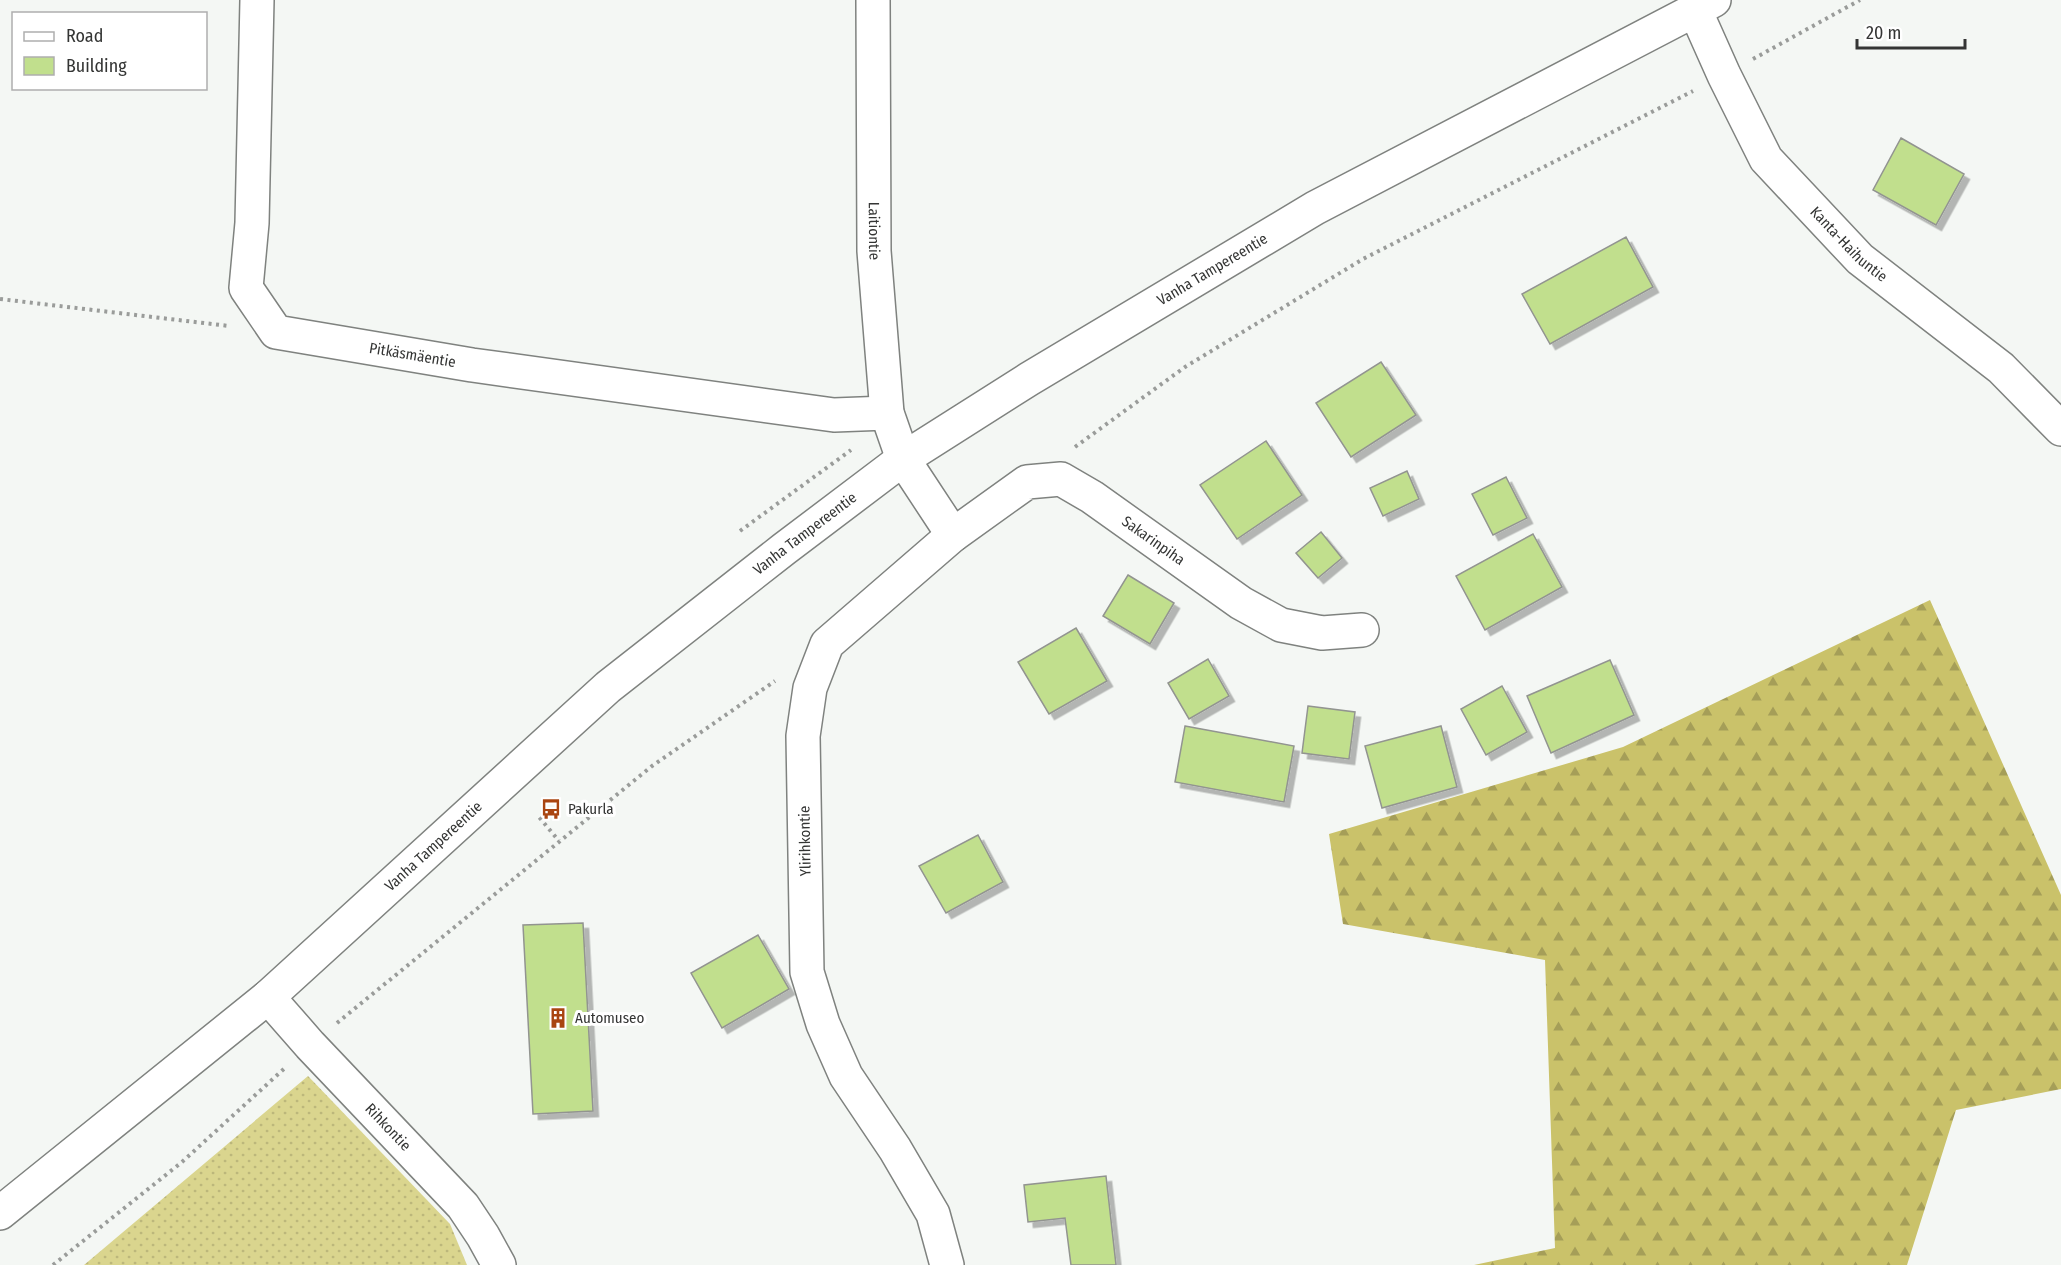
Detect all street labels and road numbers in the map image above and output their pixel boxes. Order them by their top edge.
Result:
street label: Laitiontie [865,202,884,261]
street label: Kanta-Haihuntie [1806,203,1891,286]
street label: Vanha Tampereentie [1154,230,1271,309]
street label: Pitkäsmäentie [368,339,457,371]
street label: Vanha Tampereentie [750,488,860,579]
street label: Sakarinpiha [1118,512,1188,569]
street label: Vanha Tampereentie [381,797,486,895]
street label: Ylirihkontie [795,805,815,877]
street label: Rihkontie [361,1100,415,1155]

